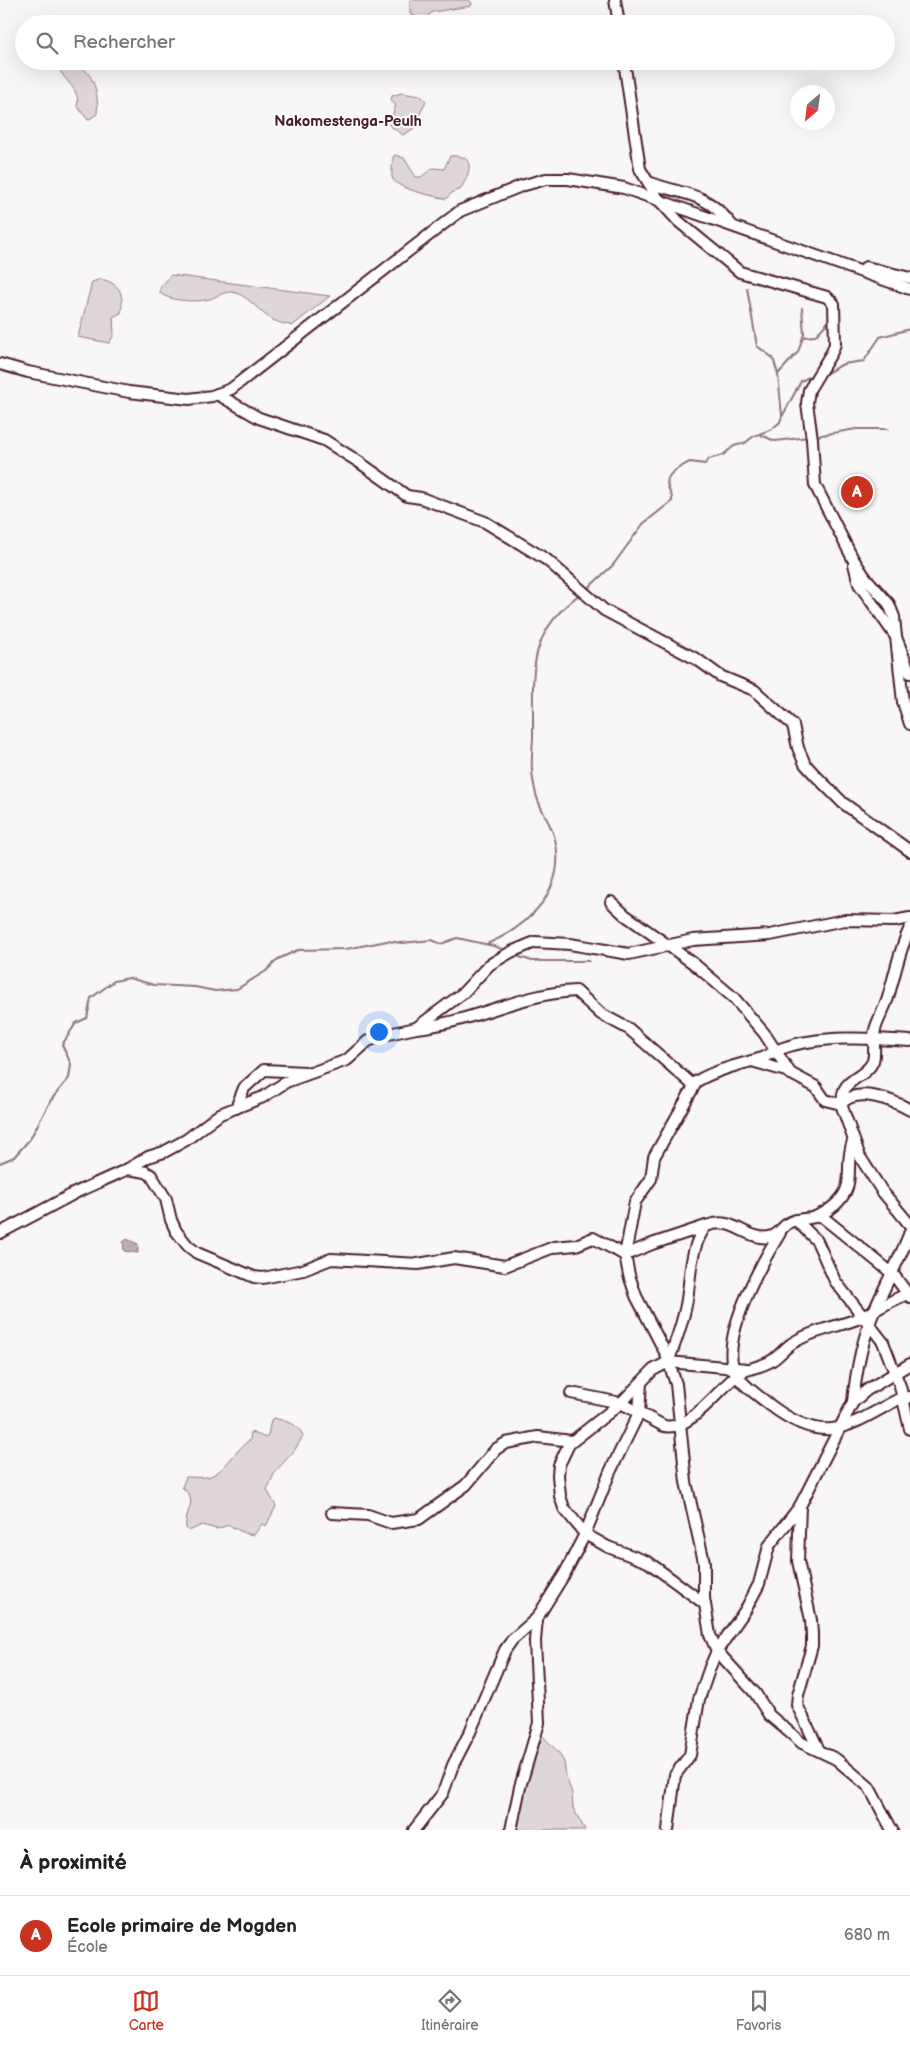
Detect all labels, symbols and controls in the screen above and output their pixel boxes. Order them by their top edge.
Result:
search box [15,15,895,70]
icon: search [33,29,61,57]
text: Rechercher [73,31,175,54]
north arrow [790,85,835,130]
district label: Nakomestenga-Peulh [274,112,422,131]
pin: A [841,473,873,511]
your location [366,1019,392,1045]
text: À proximité [20,1850,127,1875]
text: Ecole primaire de Mogden [67,1915,297,1938]
text: A [31,1926,41,1945]
text: 680 m [844,1926,890,1945]
text: École [67,1938,108,1957]
tab: Carte [129,1987,164,2034]
tab: Itinéraire [421,1987,478,2034]
tab: Favoris [736,1987,781,2034]

